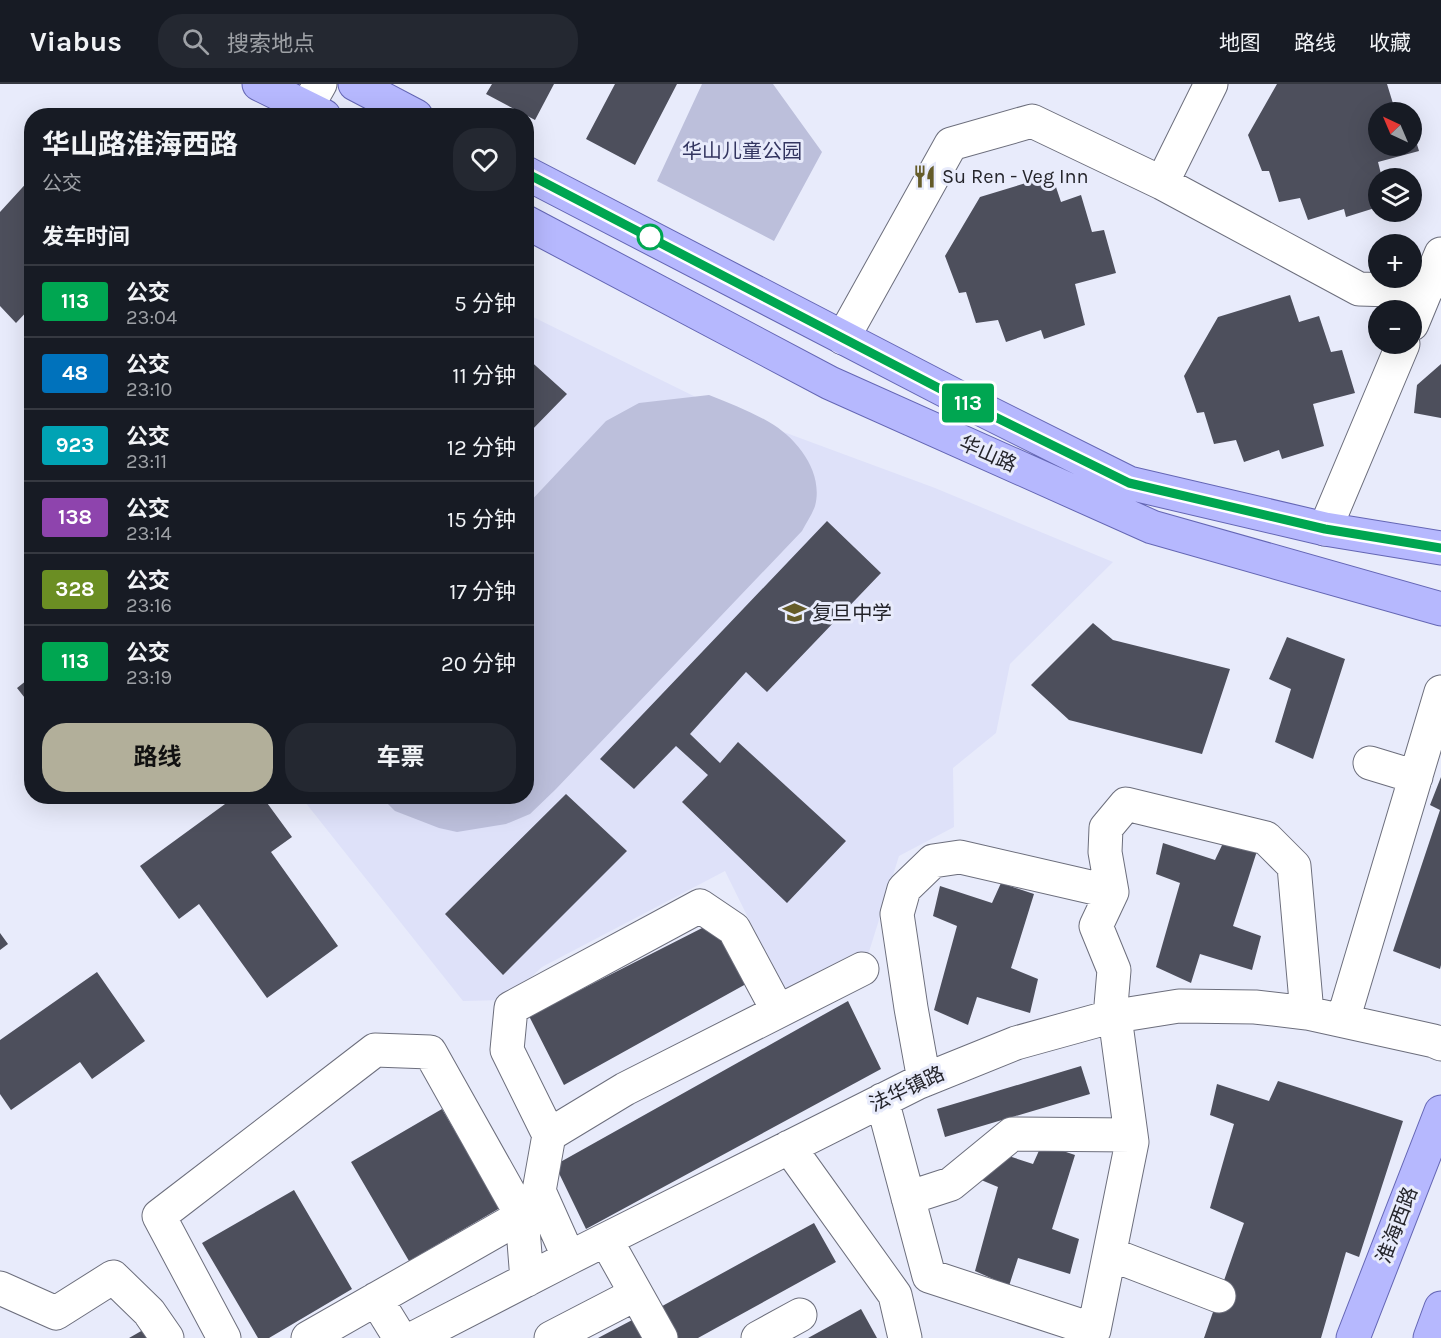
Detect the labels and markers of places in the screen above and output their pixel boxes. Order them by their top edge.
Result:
restaurant icon: Su Ren - Veg Inn [911,163,937,189]
place label: Su Ren - Veg Inn [942,165,1089,188]
unlabelled marker [637,224,663,250]
school or university icon: 复旦中学 [781,600,807,626]
place label: 复旦中学 [812,602,892,625]

